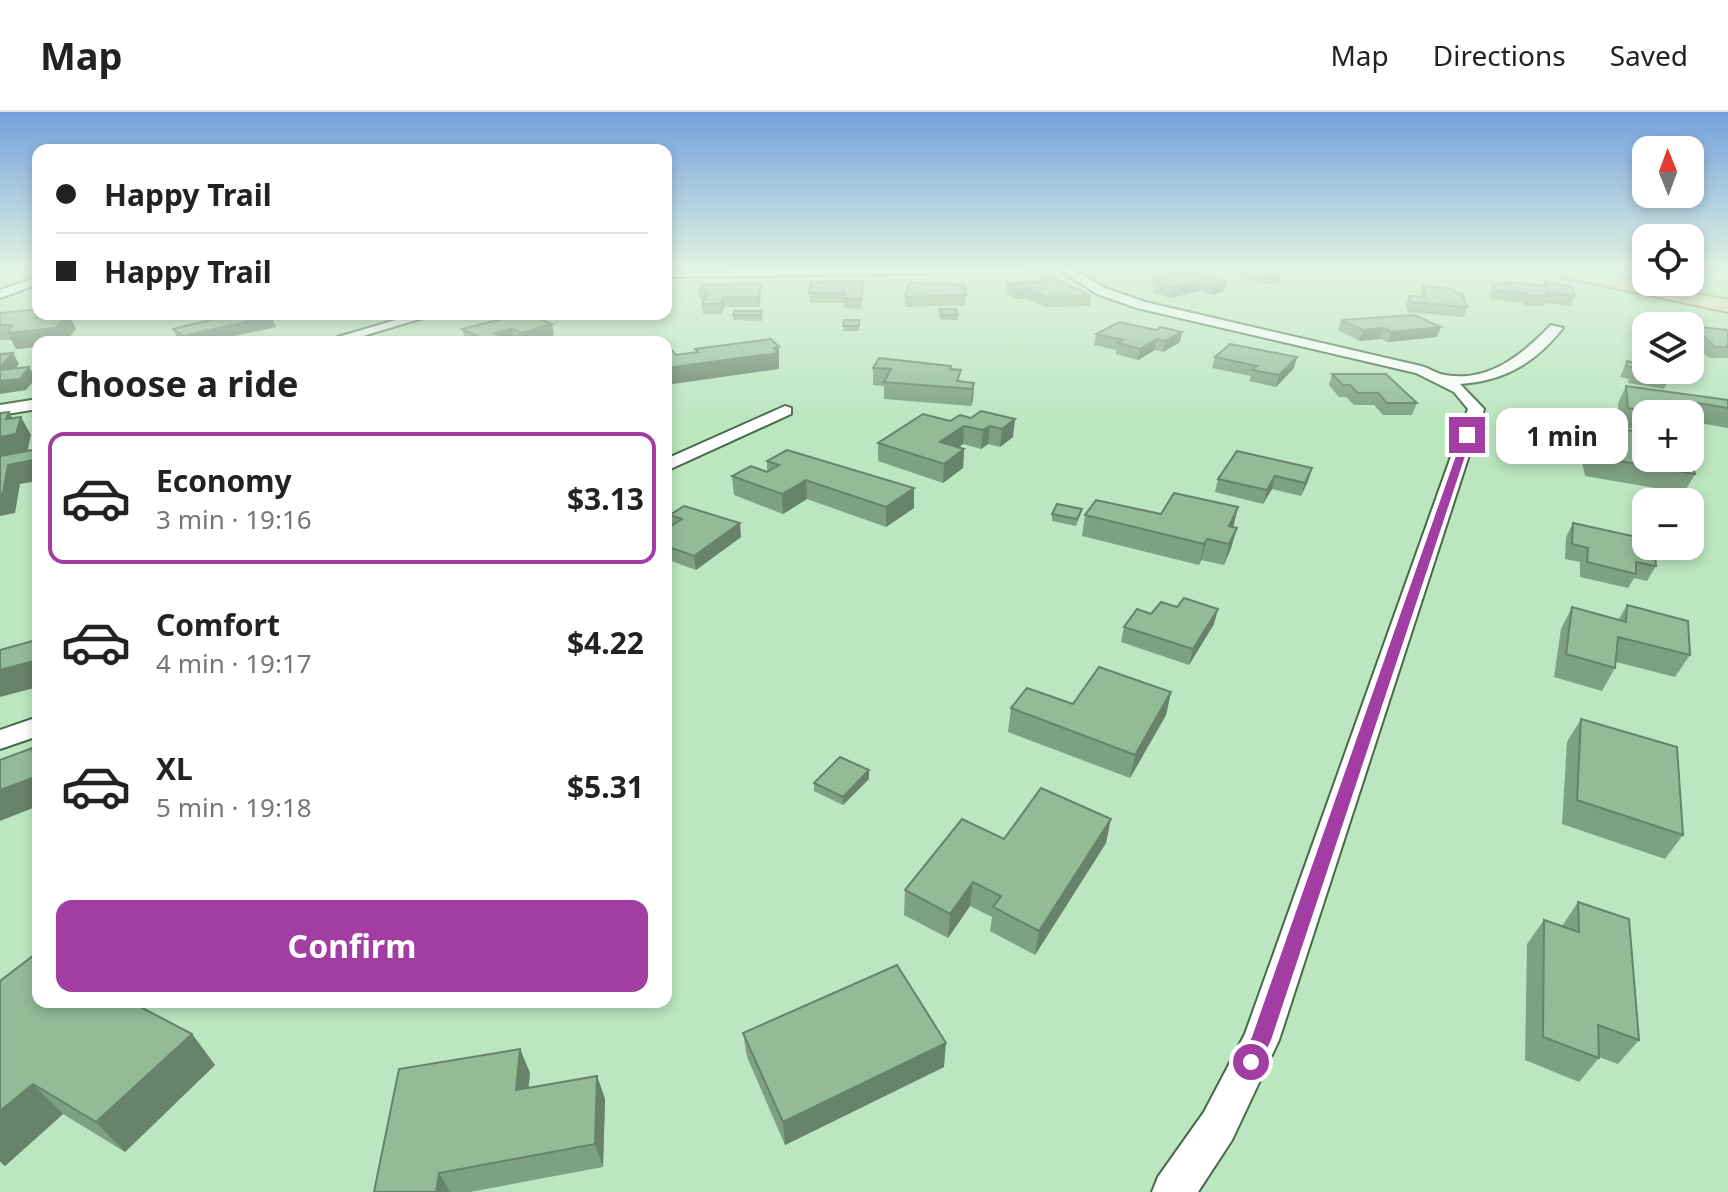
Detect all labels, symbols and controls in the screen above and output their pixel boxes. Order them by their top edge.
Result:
text: Map [40,29,123,81]
text: Map [1330,36,1389,74]
text: Directions [1433,36,1566,74]
text: Saved [1610,36,1688,74]
north arrow [1632,136,1704,208]
map controls [1632,136,1704,560]
text: Happy Trail [104,174,272,215]
button: locate [1632,224,1704,296]
text: Happy Trail [104,251,272,292]
button: layers [1632,312,1704,384]
text: Choose a ride [56,359,298,408]
button: + [1632,400,1704,472]
callout: 1 min [1495,407,1627,463]
route end [1449,417,1485,453]
text: 1 min [1526,418,1598,454]
text: Economy [156,460,292,501]
icon: car [60,462,132,534]
text: $3.13 [567,478,644,519]
button: − [1632,488,1704,560]
text: 3 min · 19:16 [156,501,312,537]
text: Comfort [156,604,280,645]
icon: car [60,606,132,678]
text: $4.22 [567,622,644,663]
text: 4 min · 19:17 [156,645,312,681]
text: XL [156,748,193,789]
icon: car [60,750,132,822]
text: $5.31 [567,766,644,807]
text: 5 min · 19:18 [156,789,312,825]
button: Confirm [56,900,648,992]
route start [1233,1044,1269,1080]

